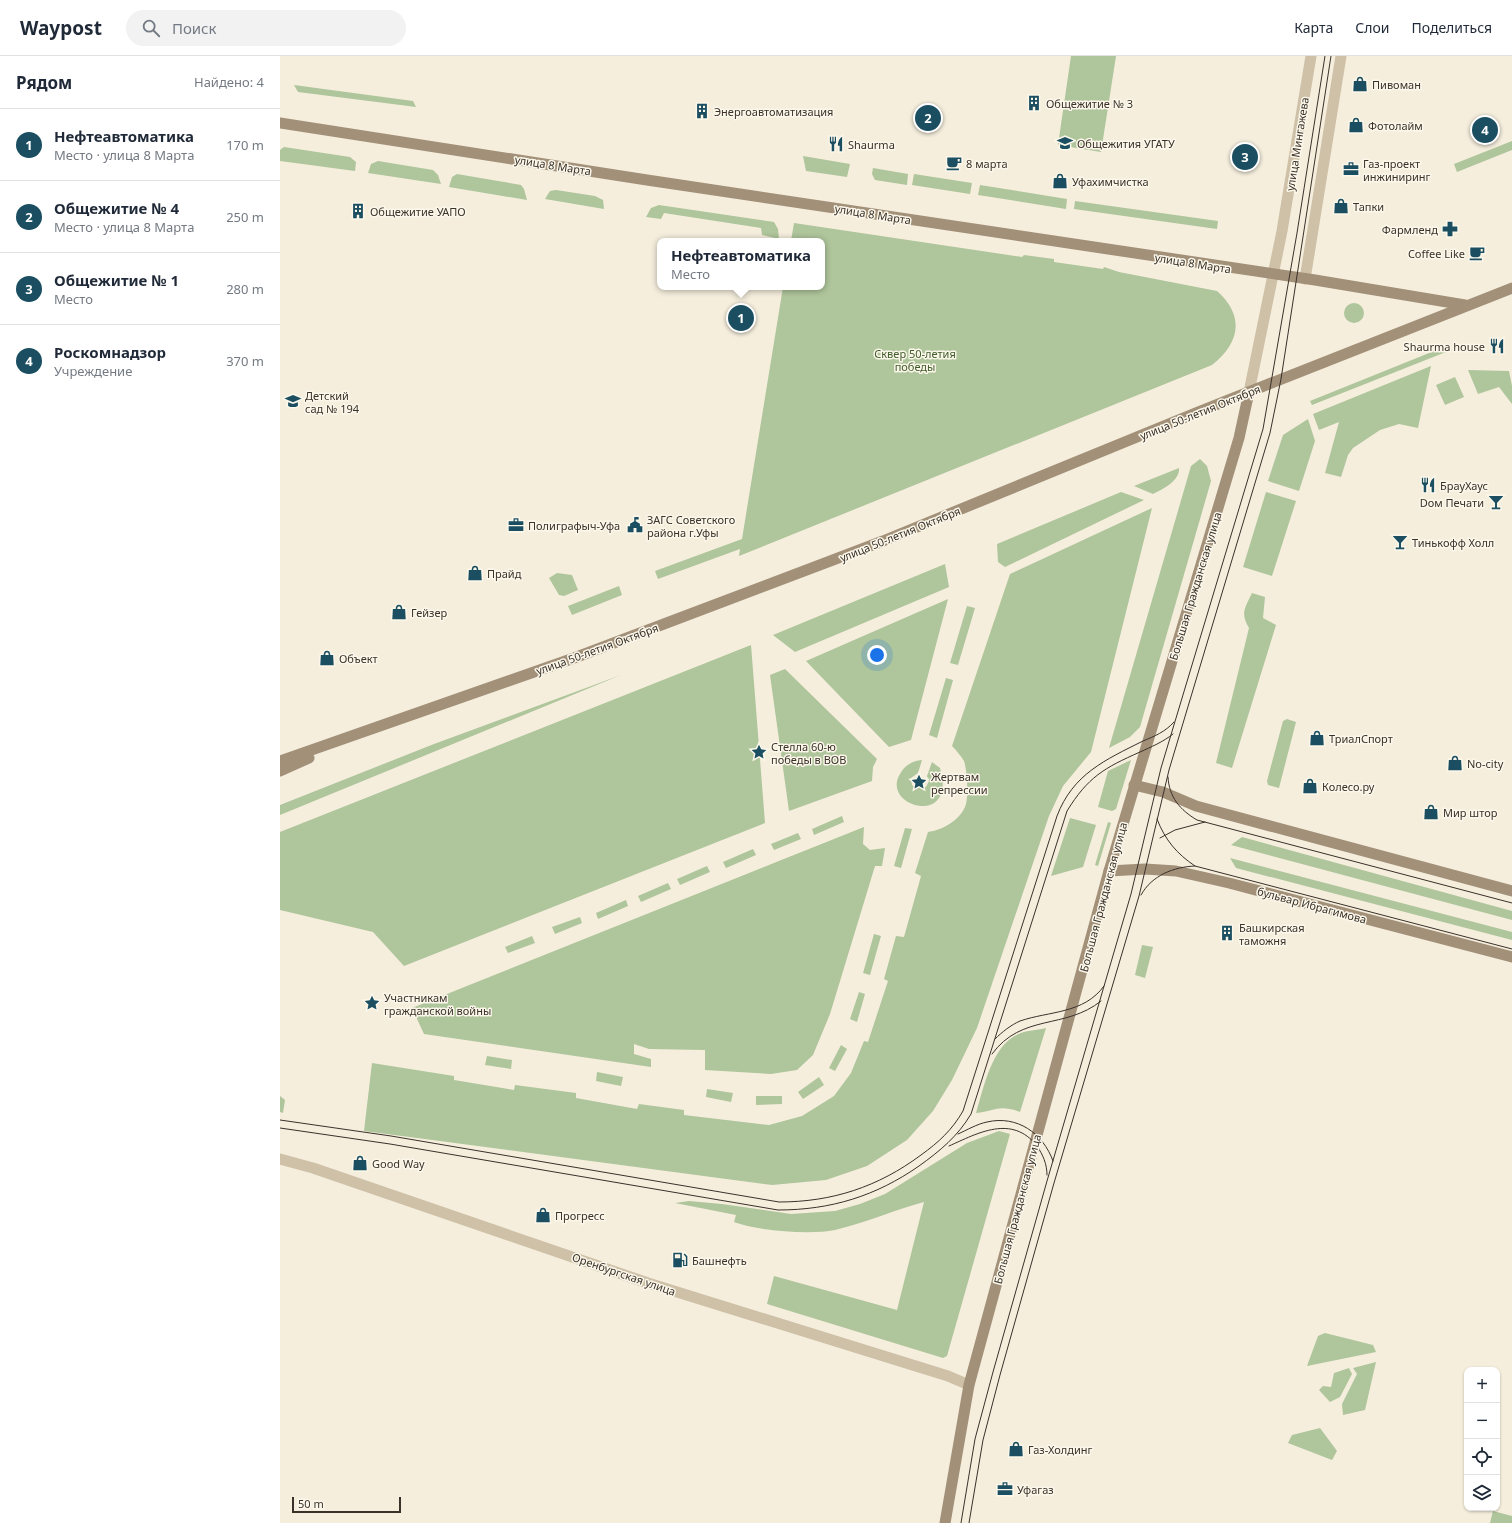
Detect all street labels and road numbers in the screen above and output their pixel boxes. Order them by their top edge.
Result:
street label: улица Мингажева [1282,96,1312,192]
street label: улица 8 Марта [514,152,592,178]
street label: улица 8 Марта [834,201,912,227]
street label: улица 8 Марта [1154,250,1232,276]
street label: улица 50-летия Октября [1137,381,1263,443]
street label: улица 50-летия Октября [837,503,963,565]
street label: Большая Гражданская улица [1165,510,1225,662]
street label: улица 50-летия Октября [534,620,660,678]
street label: Большая Гражданская улица [1076,821,1130,973]
street label: бульвар Ибрагимова [1256,883,1368,927]
street label: Большая Гражданская улица [990,1133,1044,1285]
street label: Оренбургская улица [570,1249,678,1299]

